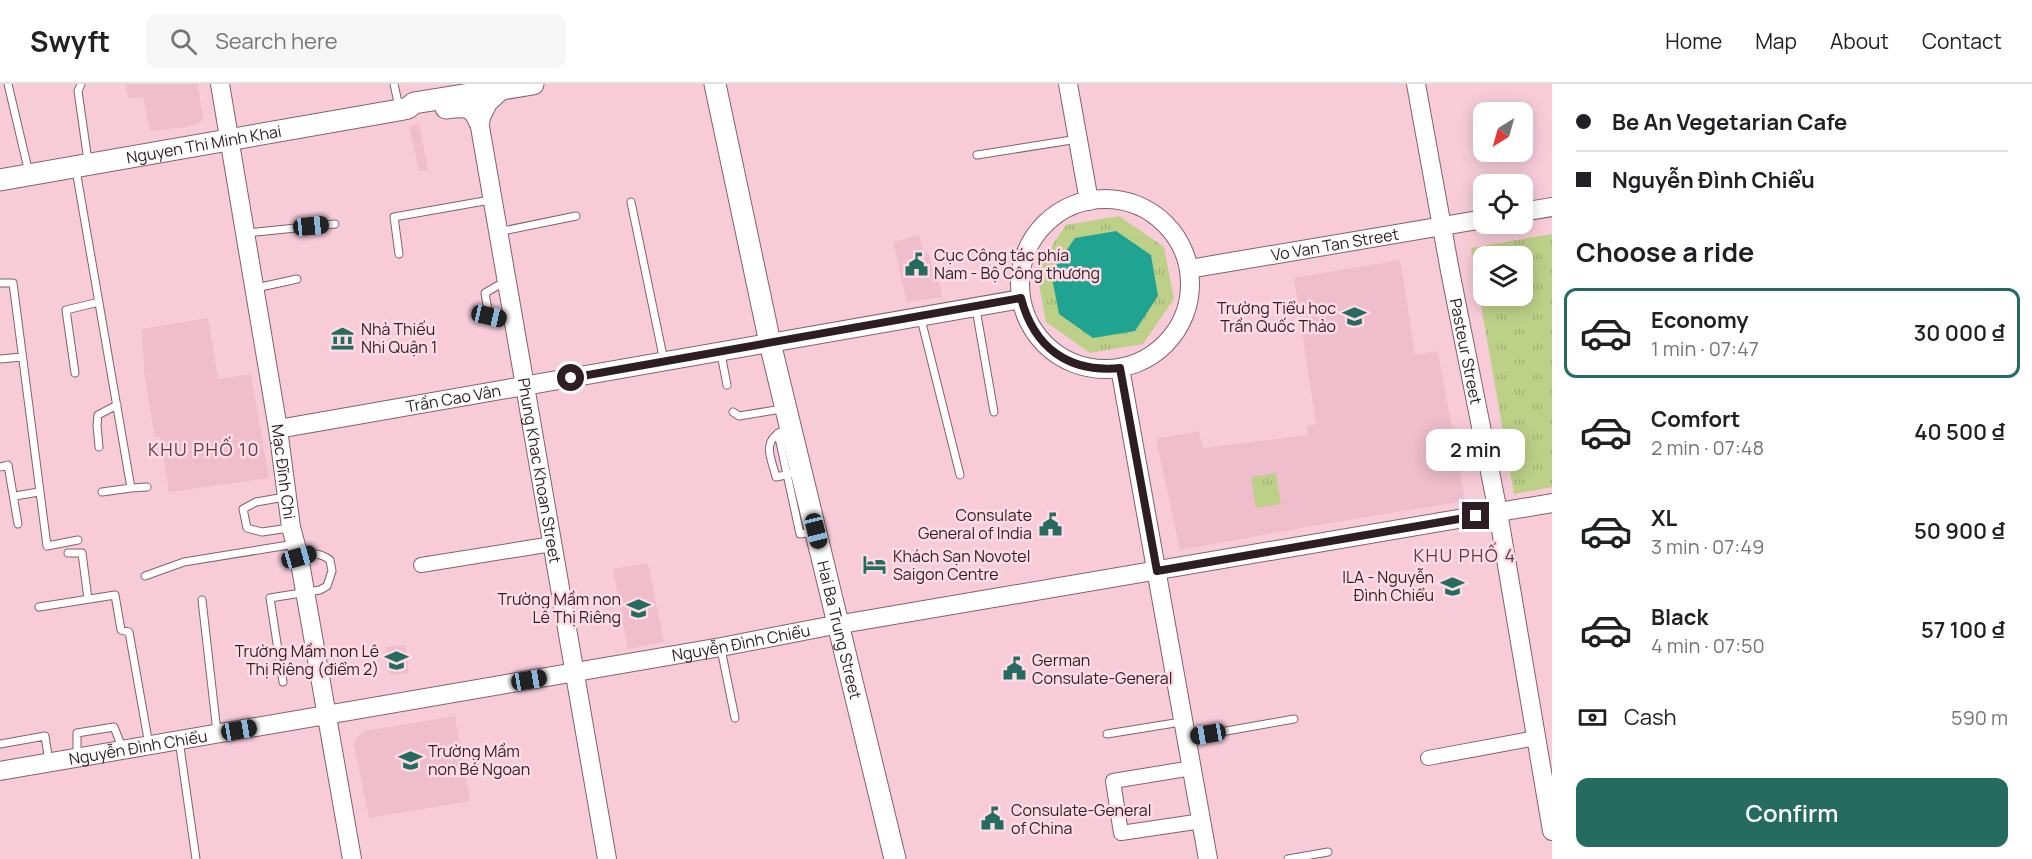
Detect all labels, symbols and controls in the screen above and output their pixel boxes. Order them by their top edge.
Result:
search box [146,14,566,68]
text: Swyft [30,22,110,60]
icon: search [167,25,200,58]
text: Search here [215,26,338,56]
text: Home [1665,27,1722,55]
text: Map [1755,27,1797,55]
text: About [1830,27,1889,55]
text: Contact [1922,27,2002,55]
north arrow [1473,102,1533,162]
map controls [1473,102,1533,306]
text: Be An Vegetarian Cafe [1612,107,1847,137]
street label: Nguyen Thi Minh Khai [125,120,283,169]
text: Nguyễn Đình Chiểu [1612,165,1815,195]
button: locate [1473,174,1533,234]
car [292,215,330,237]
street label: Vo Van Tan Street [1269,223,1400,266]
text: Choose a ride [1576,233,1754,270]
place label: Cục Công tác phía Nam - Bộ Công thương [934,244,1100,284]
button: layers [1473,246,1533,306]
public building icon: Cục Công tác phía Nam - Bộ Công thương [903,251,929,277]
street label: Pasteur Street [1445,296,1487,406]
place label: Trường Tiểu học Trần Quốc Thảo [1217,297,1336,337]
car [469,303,509,329]
school or university icon: Trường Tiểu học Trần Quốc Thảo [1341,304,1367,330]
text: Economy [1651,305,1749,335]
icon: car [1579,306,1633,360]
place label: Nhà Thiếu Nhi Quận 1 [361,318,437,358]
text: 30 000 ₫ [1914,318,2005,348]
museum icon: Nhà Thiếu Nhi Quận 1 [330,325,356,351]
text: 1 min · 07:47 [1651,335,1759,362]
route start [557,364,584,391]
street label: Phung Khac Khoan Street [513,376,567,565]
street label: Trần Cao Vân [404,379,503,417]
text: Comfort [1651,404,1740,434]
icon: car [1579,405,1633,459]
text: 40 500 ₫ [1914,417,2005,447]
street label: Mạc Đĩnh Chi [266,423,301,521]
callout: 2 min [1426,429,1526,471]
text: 2 min · 07:48 [1651,434,1764,461]
district label: KHU PHỐ 10 [148,436,260,461]
text: 2 min [1450,436,1501,463]
route end [1462,502,1489,529]
text: XL [1651,503,1677,533]
place label: Consulate General of India [918,504,1032,544]
icon: car [1579,504,1633,558]
car [803,511,829,551]
public building icon: Consulate General of India [1037,511,1063,537]
text: 50 900 ₫ [1914,516,2005,546]
text: 3 min · 07:49 [1651,533,1764,560]
district label: KHU PHỐ 4 [1413,542,1517,567]
car [279,543,319,571]
place label: Khách Sạn Novotel Saigon Centre [893,545,1030,585]
hotel icon: Khách Sạn Novotel Saigon Centre [862,552,888,578]
street label: Hai Ba Trung Street [812,558,867,702]
place label: ILA - Nguyễn Đình Chiểu [1342,566,1434,606]
school or university icon: ILA - Nguyễn Đình Chiểu [1439,573,1465,599]
place label: Trường Mầm non Lê Thị Riêng [498,588,621,628]
school or university icon: Trường Mầm non Lê Thị Riêng [626,595,652,621]
text: Black [1651,602,1708,632]
icon: car [1579,603,1633,657]
text: 57 100 ₫ [1921,615,2005,645]
street label: Nguyễn Đình Chiểu [670,619,812,666]
text: 4 min · 07:50 [1651,632,1765,659]
place label: Trường Mầm non Lê Thị Riêng (điểm 2) [235,640,379,680]
school or university icon: Trường Mầm non Lê Thị Riêng (điểm 2) [384,647,410,673]
place label: German Consulate-General [1032,649,1172,689]
public building icon: German Consulate-General [1001,656,1027,682]
car [510,668,548,692]
icon: cash [1576,701,1609,734]
text: Cash [1624,702,1677,732]
text: 590 m [1951,704,2008,731]
car [220,718,258,742]
car [1189,722,1227,746]
street label: Nguyễn Đình Chiểu [67,725,209,770]
place label: Trường Mầm non Bé Ngoan [428,740,530,780]
school or university icon: Trường Mầm non Bé Ngoan [397,747,423,773]
button: Confirm [1576,778,2008,847]
place label: Consulate-General of China [1011,799,1151,839]
public building icon: Consulate-General of China [980,806,1006,832]

